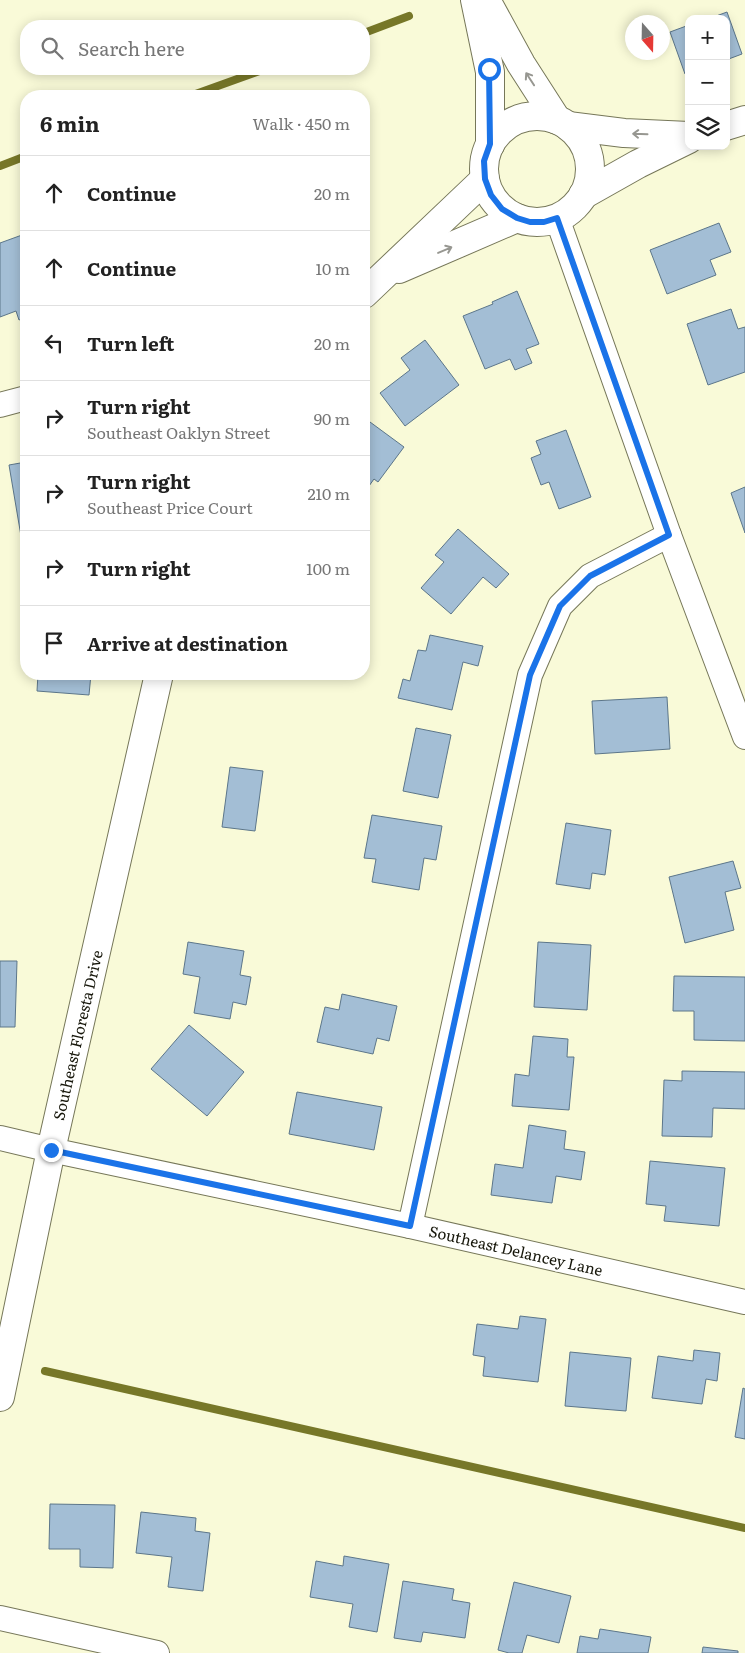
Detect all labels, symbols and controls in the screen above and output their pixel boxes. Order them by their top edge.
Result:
north arrow [625,15,670,60]
map controls [685,15,730,150]
button: + [685,15,730,60]
search box [20,20,370,75]
icon: search [38,34,66,62]
text: Search here [78,34,185,62]
route start [478,58,501,81]
button: − [685,60,730,105]
one-way arrow [525,73,535,87]
button: layers [685,105,730,150]
text: 6 min [40,107,100,138]
text: Walk · 450 m [252,111,350,135]
one-way arrow [632,129,648,138]
icon: ahead [40,179,68,207]
text: Continue [87,179,176,207]
text: 20 m [314,181,350,205]
one-way arrow [437,244,452,254]
icon: ahead [40,254,68,282]
text: Continue [87,254,176,282]
text: 10 m [316,256,350,280]
icon: left [40,329,68,357]
text: Turn left [87,329,174,357]
text: 20 m [314,331,350,355]
text: Turn right [87,392,191,420]
icon: right [40,404,68,432]
text: 90 m [314,406,350,430]
text: Southeast Oaklyn Street [87,420,270,444]
text: Turn right [87,467,191,495]
icon: right [40,479,68,507]
text: 210 m [307,481,350,505]
text: Southeast Price Court [87,495,253,519]
icon: right [40,554,68,582]
text: Turn right [87,554,191,582]
text: 100 m [306,556,350,580]
icon: arrive [40,629,68,657]
text: Arrive at destination [87,629,288,657]
street label: Southeast Floresta Drive [46,947,108,1122]
route end [40,1139,63,1162]
street label: Southeast Delancey Lane [427,1219,605,1281]

